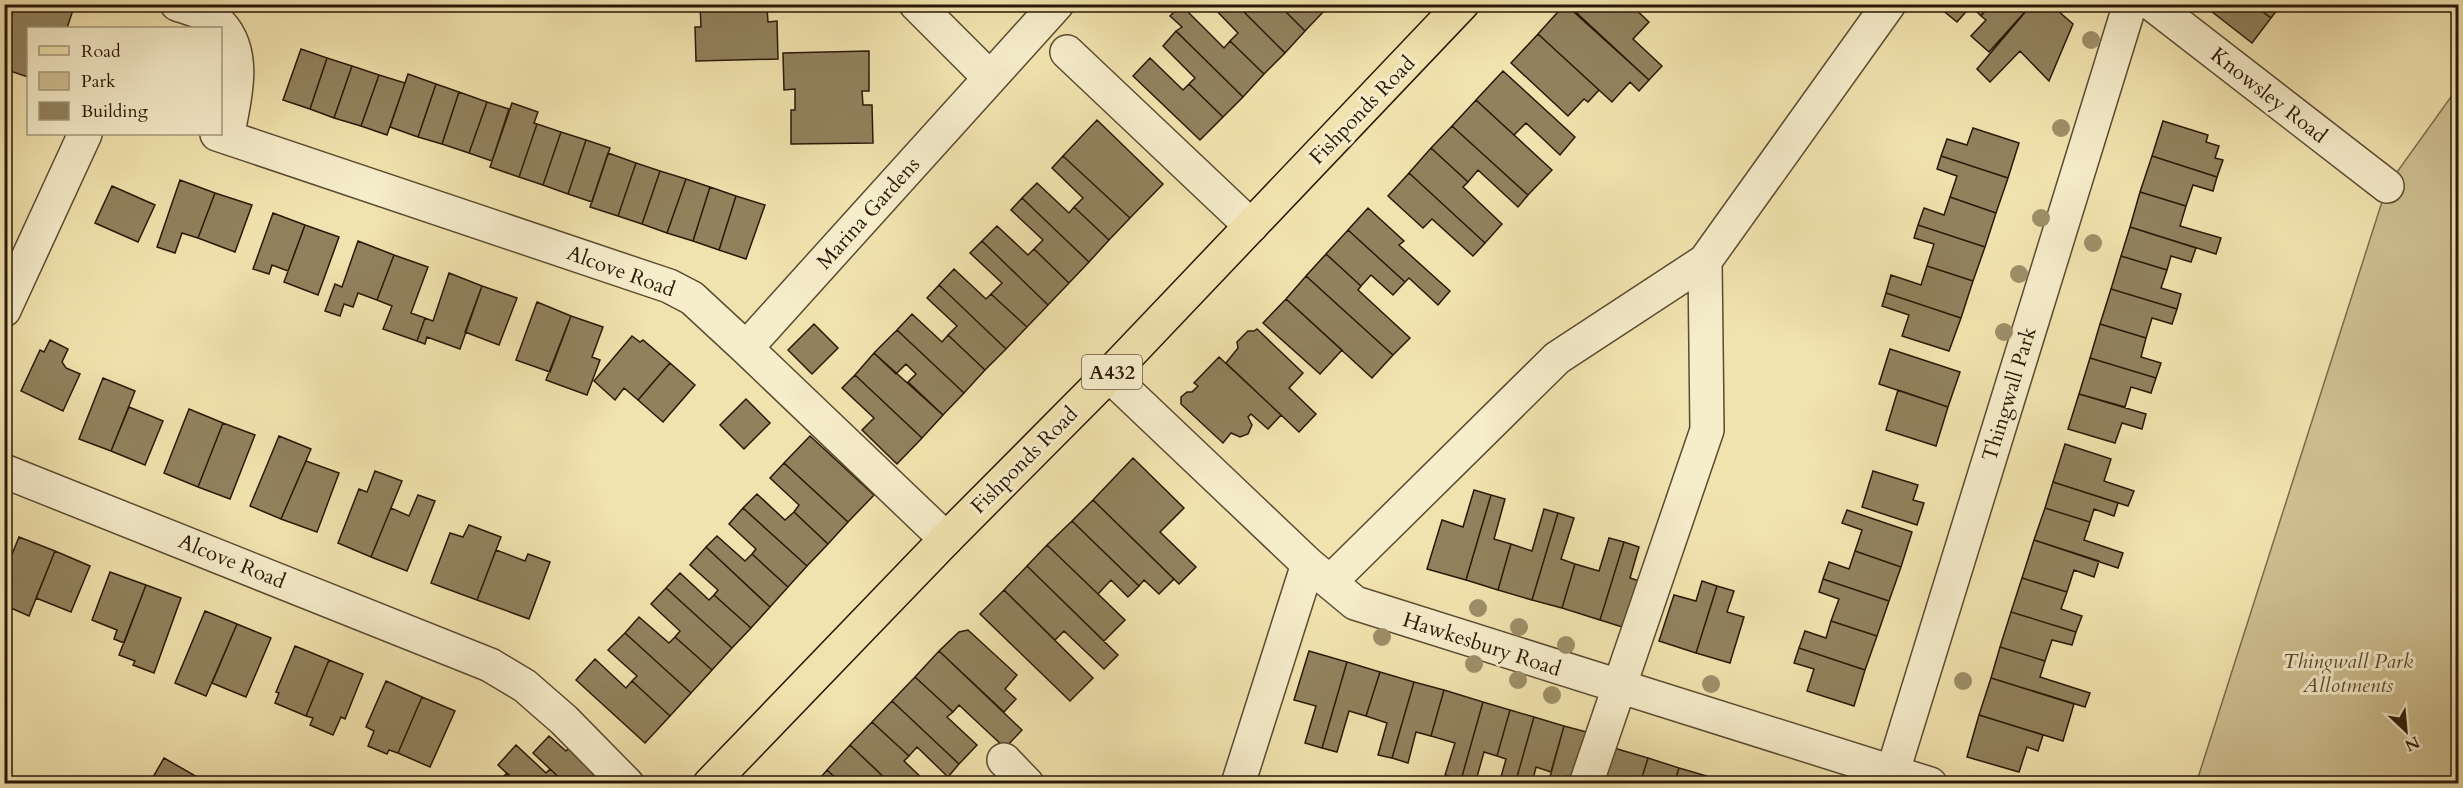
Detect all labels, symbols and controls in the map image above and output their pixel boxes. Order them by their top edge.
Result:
legend [27,27,222,135]
text: Road [81,39,121,64]
street label: Knowsley Road [2204,41,2333,150]
street label: Fishponds Road [1303,50,1422,171]
text: Park [81,69,116,94]
text: Building [81,99,149,124]
street label: Marina Gardens [810,151,927,276]
street label: Alcove Road [563,238,679,304]
street label: Thingwall Park [1975,323,2044,465]
road number: A432 [1082,355,1142,389]
street label: Fishponds Road [964,400,1084,520]
street label: Alcove Road [174,527,290,596]
street label: Hawkesbury Road [1399,605,1565,684]
park label: Thingwall Park Allotments [2283,647,2414,700]
north arrow [2376,701,2436,761]
text: N [2401,731,2423,757]

